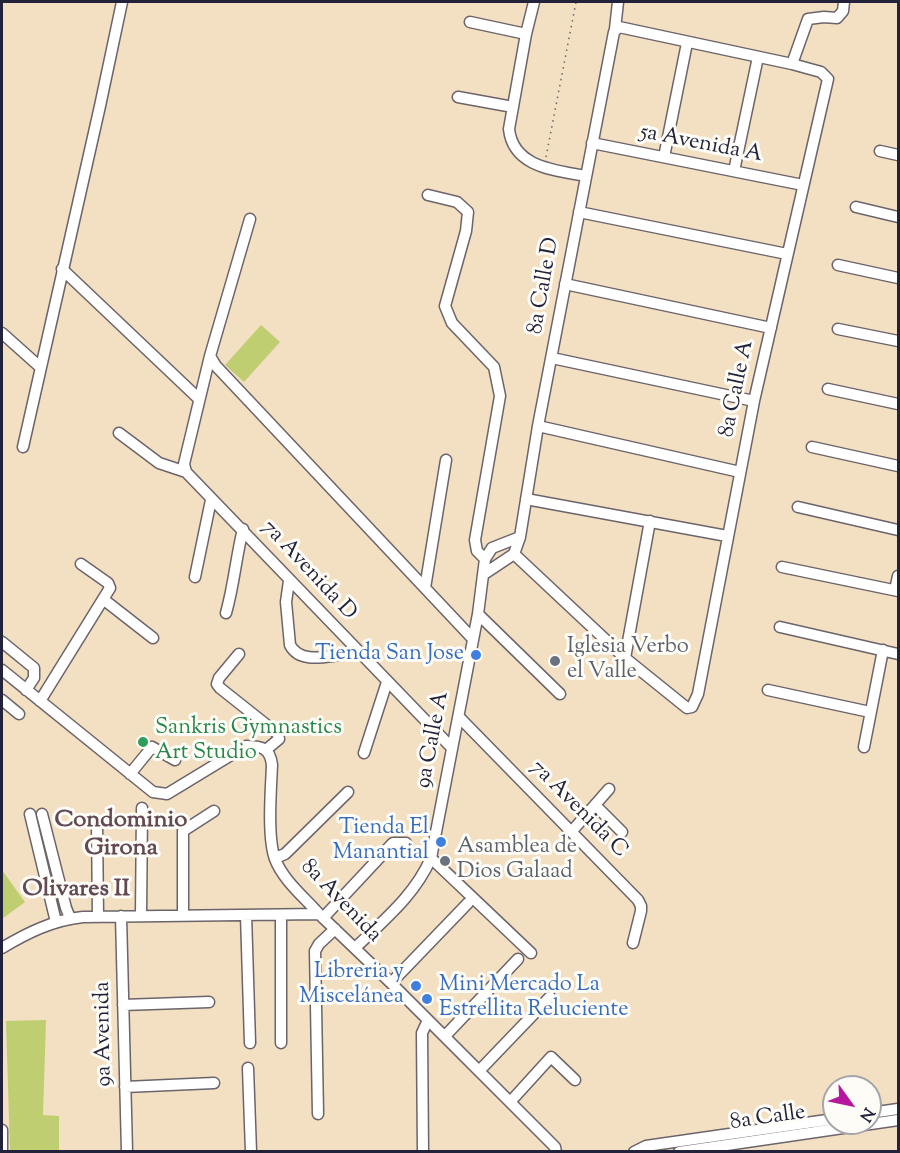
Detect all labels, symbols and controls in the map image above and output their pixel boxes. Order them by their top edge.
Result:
street label: 5a Avenida A [637,120,765,170]
street label: 8a Calle D [524,236,566,336]
street label: 8a Calle A [715,338,761,440]
street label: 7a Avenida D [255,515,361,627]
place label: Iglesia Verbo el Valle [567,635,689,686]
place label: Tienda San Jose [315,642,464,668]
marker: Tienda San Jose [469,648,483,662]
marker: Iglesia Verbo el Valle [548,654,562,668]
street label: 9a Calle A [412,689,456,791]
place label: Sankris Gymnastics Art Studio [155,716,342,768]
marker: Sankris Gymnastics Art Studio [136,735,150,749]
street label: 7a Avenida C [523,755,633,865]
district label: Condominio Girona [55,808,187,864]
place label: Tienda El Manantial [333,816,429,867]
marker: Tienda El Manantial [434,835,448,849]
place label: Asamblea de Dios Galaad [457,835,577,886]
marker: Asamblea de Dios Galaad [438,854,452,868]
street label: 8a Avenida [294,855,386,949]
district label: Olivares II [22,877,130,905]
place label: Libreria y Miscelánea [299,960,404,1011]
place label: Mini Mercado La Estrellita Reluciente [439,973,628,1024]
marker: Libreria y Miscelánea [409,979,423,993]
street label: 9a Avenida [91,981,119,1087]
marker: Mini Mercado La Estrellita Reluciente [420,992,434,1006]
north arrow [822,1075,882,1135]
street label: 8a Calle [729,1101,807,1137]
text: N [853,1102,879,1126]

